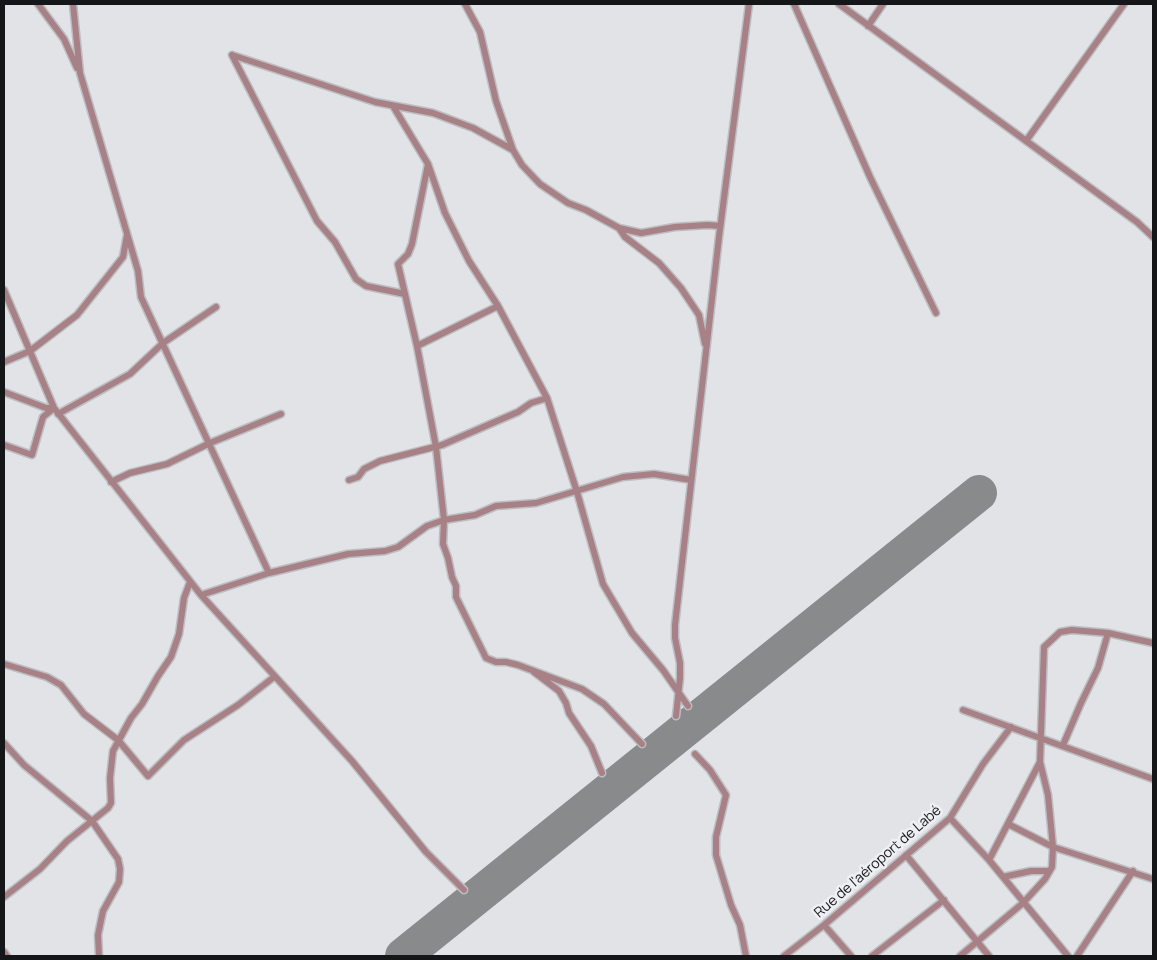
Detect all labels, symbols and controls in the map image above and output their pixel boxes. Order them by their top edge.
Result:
street label: Rue de l'aéroport de Labé [811,802,945,922]

